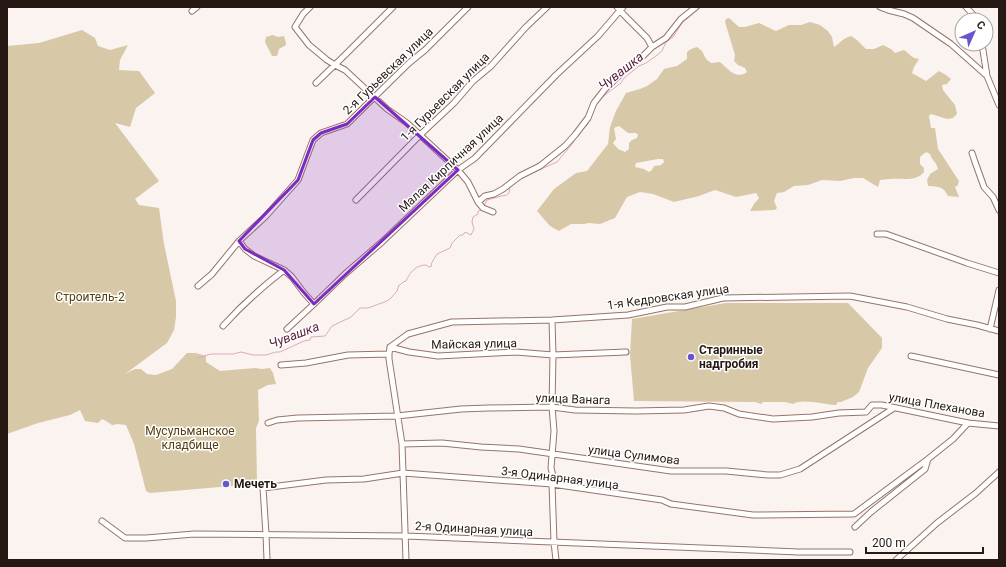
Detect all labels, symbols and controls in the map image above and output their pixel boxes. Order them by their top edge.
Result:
north arrow [954,12,994,52]
text: С [974,18,988,32]
street label: 2-я Гурьевская улица [340,24,436,118]
water label: Чувашка [596,49,646,93]
street label: 1-я Гурьевская улица [398,50,492,144]
street label: Малая Кирпичная улица [396,111,506,215]
street label: 1-я Кедровская улица [606,282,730,312]
park label: Строитель-2 [55,290,125,304]
water label: Чувашка [267,319,321,351]
street label: Майская улица [431,336,517,352]
place label: Старинные надгробия [699,343,763,371]
marker: Старинные надгробия [686,352,696,362]
street label: улица Плеханова [888,390,986,420]
street label: улица Ванага [535,391,611,407]
park label: Мусульманское кладбище [145,424,235,452]
street label: улица Сулимова [587,442,681,468]
street label: 3-я Одинарная улица [500,464,620,492]
place label: Мечеть [234,477,277,491]
marker: Мечеть [221,479,231,489]
street label: 2-я Одинарная улица [415,519,533,539]
scale bar [866,529,983,555]
text: 200 m [872,536,906,550]

